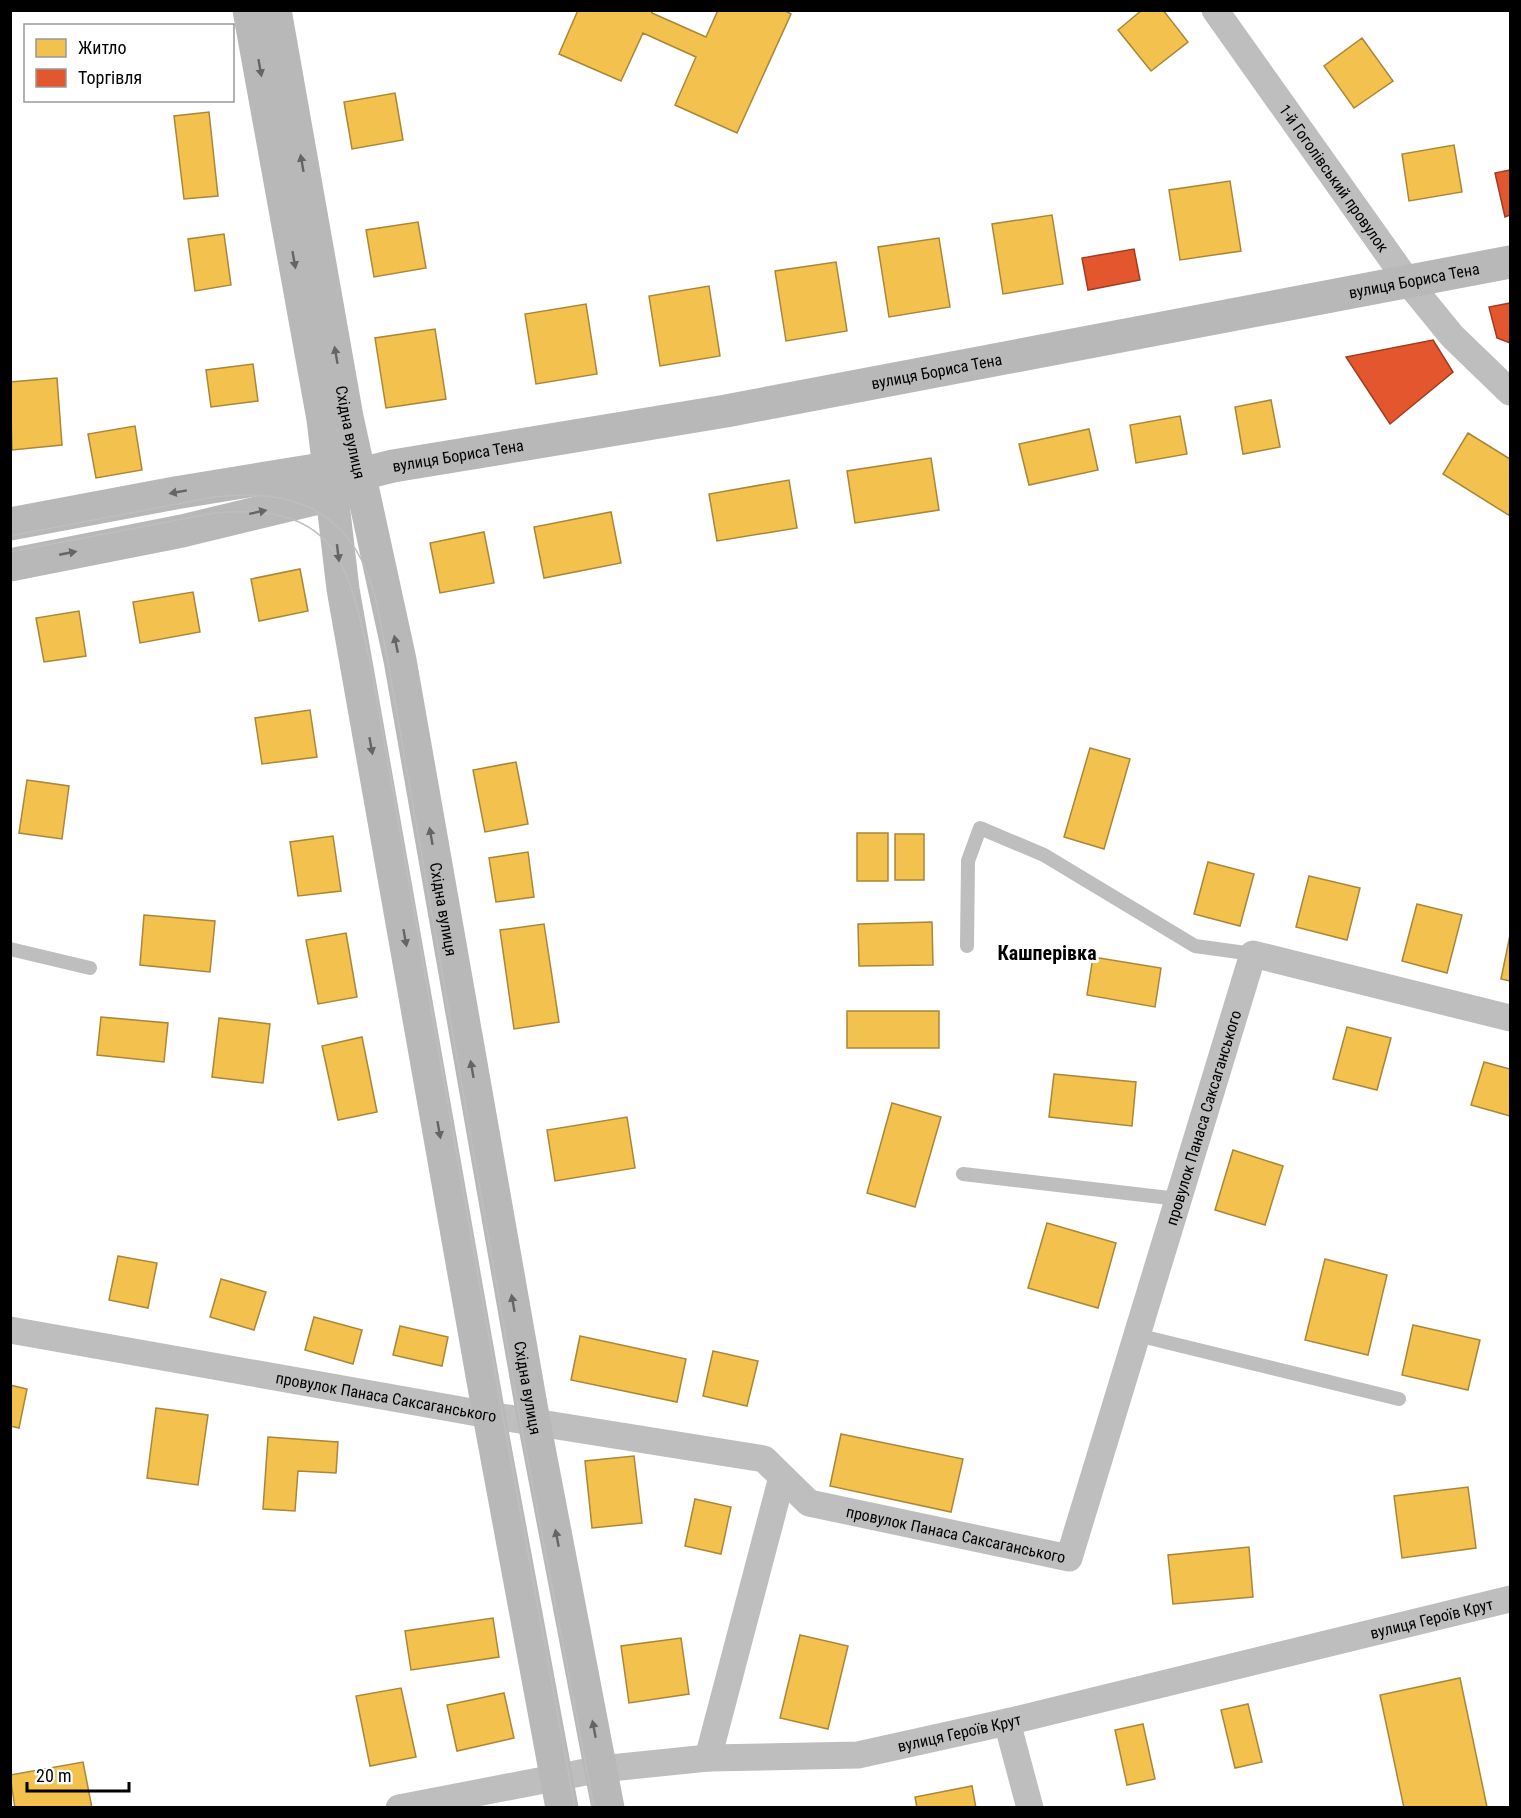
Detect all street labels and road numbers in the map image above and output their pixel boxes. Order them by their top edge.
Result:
street label: 1-й Гоголівський провулок [1275,100,1393,256]
street label: вулиця Бориса Тена [1347,259,1481,302]
street label: вулиця Бориса Тена [870,349,1003,393]
street label: Східна вулиця [332,384,370,481]
street label: вулиця Бориса Тена [391,435,525,475]
street label: Східна вулиця [426,861,461,957]
street label: провулок Панаса Саксаганського [1161,1008,1245,1227]
street label: Східна вулиця [510,1340,546,1436]
street label: провулок Панаса Саксаганського [274,1368,498,1426]
street label: провулок Панаса Саксаганського [844,1502,1067,1567]
street label: вулиця Героїв Крут [1368,1594,1495,1642]
street label: вулиця Героїв Крут [896,1709,1023,1755]

